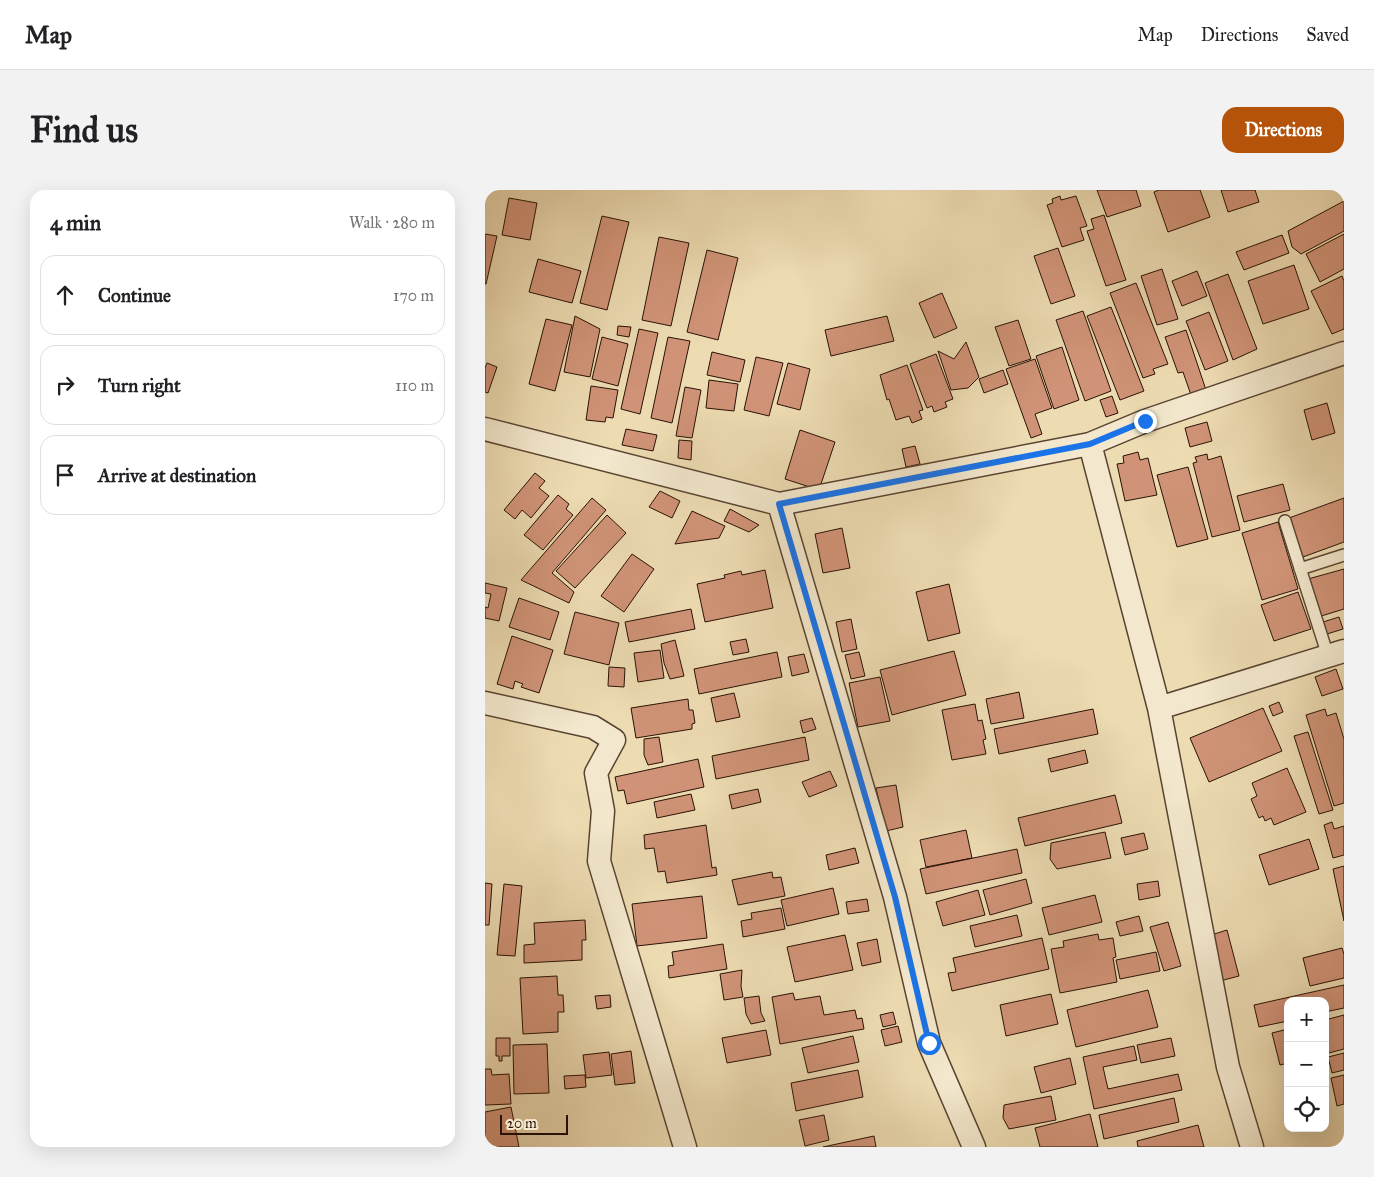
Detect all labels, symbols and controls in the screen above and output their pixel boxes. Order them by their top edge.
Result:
text: Map [25,20,72,50]
text: Map [1137,24,1173,46]
text: Directions [1201,24,1278,46]
text: Saved [1306,24,1349,46]
button: Directions [1222,107,1344,153]
text: Find us [30,109,138,152]
text: 4 min [50,210,101,236]
text: Walk · 280 m [349,213,435,232]
icon: ahead [51,281,79,309]
text: Continue [98,284,171,307]
text: 170 m [393,286,434,305]
icon: right [51,371,79,399]
text: Turn right [98,374,181,397]
text: 110 m [395,376,434,395]
route end [1134,410,1157,433]
icon: arrive [51,461,79,489]
text: Arrive at destination [98,464,256,487]
map controls [1284,997,1329,1132]
button: + [1284,997,1329,1042]
route start [918,1032,941,1055]
button: − [1284,1042,1329,1087]
button: locate [1284,1087,1329,1132]
scale bar [500,1112,567,1135]
text: 20 m [507,1115,537,1132]

